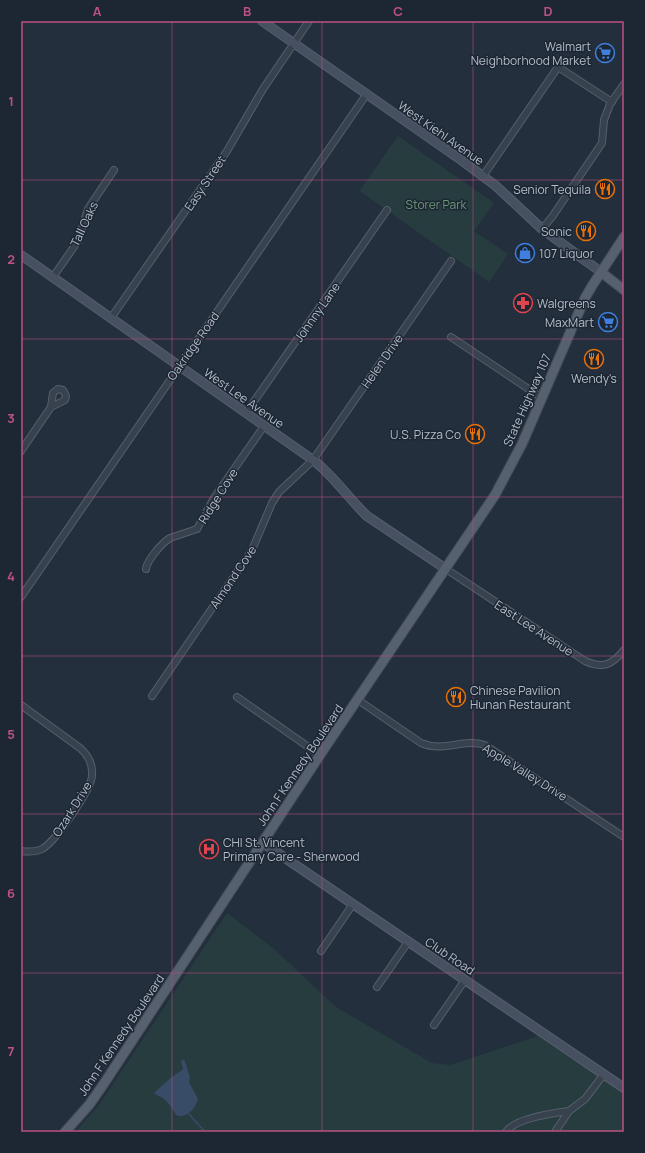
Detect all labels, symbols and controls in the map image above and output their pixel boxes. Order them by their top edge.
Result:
text: A [93,2,102,20]
text: B [243,2,251,20]
text: C [393,2,403,20]
text: D [543,2,553,20]
place label: Walmart Neighborhood Market [471,38,591,69]
supermarket icon: Walmart Neighborhood Market [594,42,616,64]
text: 1 [8,92,14,110]
street label: West Kiehl Avenue [395,97,487,169]
street label: Easy Street [180,152,230,214]
restaurant icon: Senior Tequila [594,178,616,200]
place label: Senior Tequila [513,181,591,198]
park label: Storer Park [406,196,468,213]
street label: Tall Oaks [66,198,102,250]
restaurant icon: Sonic [575,220,597,242]
place label: Sonic [541,223,572,240]
shop icon: 107 Liquor [514,242,536,264]
place label: 107 Liquor [539,245,595,262]
text: 2 [7,250,15,268]
street label: Johnny Lane [290,279,344,345]
pharmacy icon: Walgreens [512,292,534,314]
place label: Walgreens [537,295,596,312]
street label: Oakridge Road [163,308,223,384]
supermarket icon: MaxMart [597,311,619,333]
place label: MaxMart [545,314,594,331]
street label: Helen Drive [357,331,407,391]
restaurant icon: Wendy's [583,348,605,370]
street label: State Highway 107 [499,351,555,449]
street label: West Lee Avenue [200,364,288,432]
place label: Wendy's [571,370,617,387]
text: 3 [7,409,15,427]
restaurant icon: U.S. Pizza Co [464,423,486,445]
place label: U.S. Pizza Co [390,426,461,443]
street label: Ridge Cove [194,465,242,527]
street label: Almond Cove [206,542,260,612]
text: 4 [7,567,15,585]
street label: East Lee Avenue [491,596,577,660]
place label: Chinese Pavilion Hunan Restaurant [470,682,571,713]
restaurant icon: Chinese Pavilion Hunan Restaurant [445,686,467,708]
street label: John F Kennedy Boulevard [253,701,347,829]
text: 5 [7,725,15,743]
street label: Apple Valley Drive [479,739,571,805]
street label: Ozark Drive [48,778,96,840]
place label: CHI St. Vincent Primary Care - Sherwood [223,834,360,865]
hospital icon: CHI St. Vincent Primary Care - Sherwood [198,838,220,860]
text: 6 [7,884,15,902]
street label: Club Road [422,933,478,979]
street label: John F Kennedy Boulevard [74,971,168,1099]
text: 7 [8,1042,15,1060]

